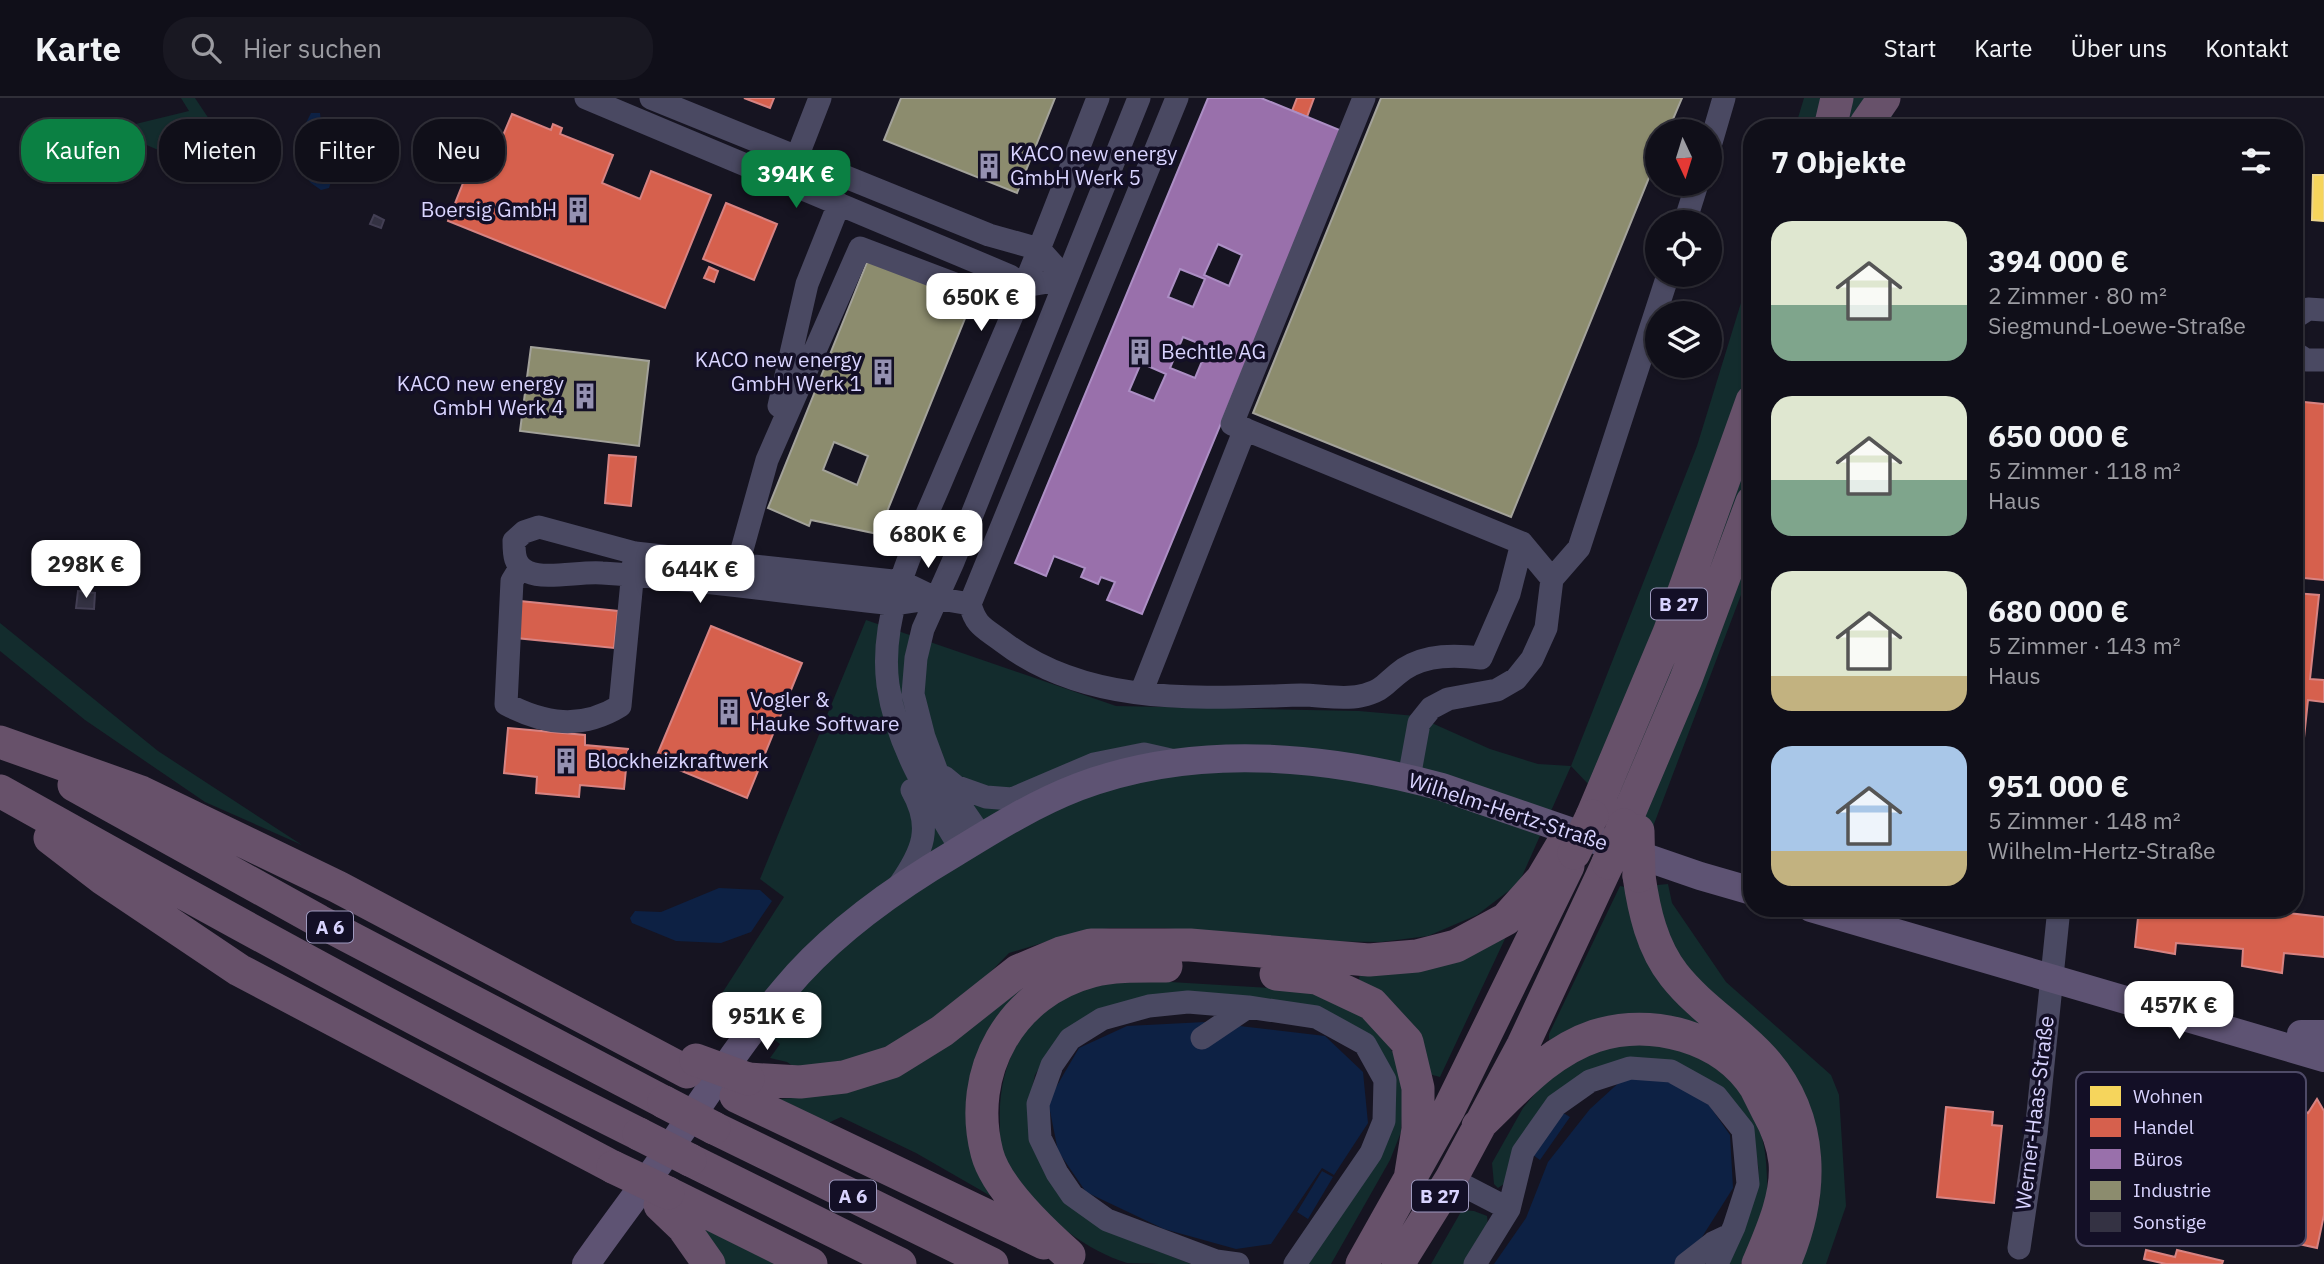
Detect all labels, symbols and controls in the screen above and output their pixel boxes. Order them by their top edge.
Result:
search box [163,17,653,80]
text: Karte [35,27,121,70]
icon: search [187,29,225,67]
text: Hier suchen [243,31,382,65]
text: Start [1884,32,1936,64]
text: Karte [1974,32,2032,64]
text: Über uns [2070,32,2167,64]
text: Kontakt [2205,32,2289,64]
chip: Kaufen [21,119,145,182]
chip: Mieten [159,119,281,182]
chip: Filter [295,119,399,182]
chip: Neu [413,119,505,182]
north arrow [1645,119,1722,196]
map controls [1645,119,1722,378]
place label: KACO new energy GmbH Werk 5 [1010,139,1178,191]
text: 7 Objekte [1771,142,1906,181]
icon: filters [2237,142,2275,180]
pin: 394K € [739,150,853,210]
building icon: KACO new energy GmbH Werk 5 [974,151,1004,181]
text: 394K € [757,158,835,188]
place label: Boersig GmbH [421,195,557,223]
building icon: Boersig GmbH [563,195,593,225]
button: locate [1645,210,1722,287]
text: 394 000 € [1988,241,2129,280]
icon: home [1827,249,1911,333]
pin: 650K € [924,274,1038,333]
text: 2 Zimmer · 80 m² [1988,280,2167,310]
text: 650K € [942,281,1020,311]
button: layers [1645,301,1722,378]
text: Siegmund-Loewe-Straße [1988,310,2246,340]
building icon: Bechtle AG [1125,337,1155,367]
place label: Bechtle AG [1161,337,1266,365]
place label: KACO new energy GmbH Werk 1 [695,345,863,397]
building icon: KACO new energy GmbH Werk 1 [868,357,898,387]
place label: KACO new energy GmbH Werk 4 [397,369,565,421]
building icon: KACO new energy GmbH Werk 4 [570,381,600,411]
text: 650 000 € [1988,416,2129,455]
icon: home [1827,424,1911,508]
text: 5 Zimmer · 118 m² [1988,455,2181,485]
text: Haus [1988,485,2041,515]
pin: 680K € [871,510,985,570]
text: 680K € [889,518,967,548]
pin: 298K € [29,540,143,600]
pin: 644K € [643,546,757,605]
text: 298K € [47,548,125,578]
text: 644K € [661,553,739,583]
road number: B 27 [1651,589,1707,620]
text: 680 000 € [1988,591,2129,630]
icon: home [1827,599,1911,683]
text: 5 Zimmer · 143 m² [1988,630,2181,660]
text: Haus [1988,660,2041,690]
place label: Vogler & Hauke Software [750,685,899,737]
building icon: Vogler & Hauke Software [714,697,744,727]
building icon: Blockheizkraftwerk [551,746,581,776]
place label: Blockheizkraftwerk [587,746,769,774]
street label: Wilhelm-Hertz-Straße [1405,766,1611,856]
text: 951 000 € [1988,766,2129,805]
icon: home [1827,774,1911,858]
text: 5 Zimmer · 148 m² [1988,805,2181,835]
text: Wilhelm-Hertz-Straße [1988,835,2216,865]
road number: A 6 [307,912,353,942]
pin: 457K € [2122,982,2236,1041]
text: 457K € [2140,989,2218,1019]
pin: 951K € [710,992,824,1052]
text: 951K € [728,1000,806,1030]
street label: Werner-Haas-Straße [2008,1014,2060,1212]
legend [2076,1072,2306,1246]
text: Wohnen [2133,1084,2203,1108]
text: Handel [2133,1115,2194,1139]
text: Büros [2133,1147,2183,1171]
text: Industrie [2133,1178,2211,1202]
road number: A 6 [830,1180,876,1212]
road number: B 27 [1412,1180,1468,1212]
text: Sonstige [2133,1210,2206,1234]

